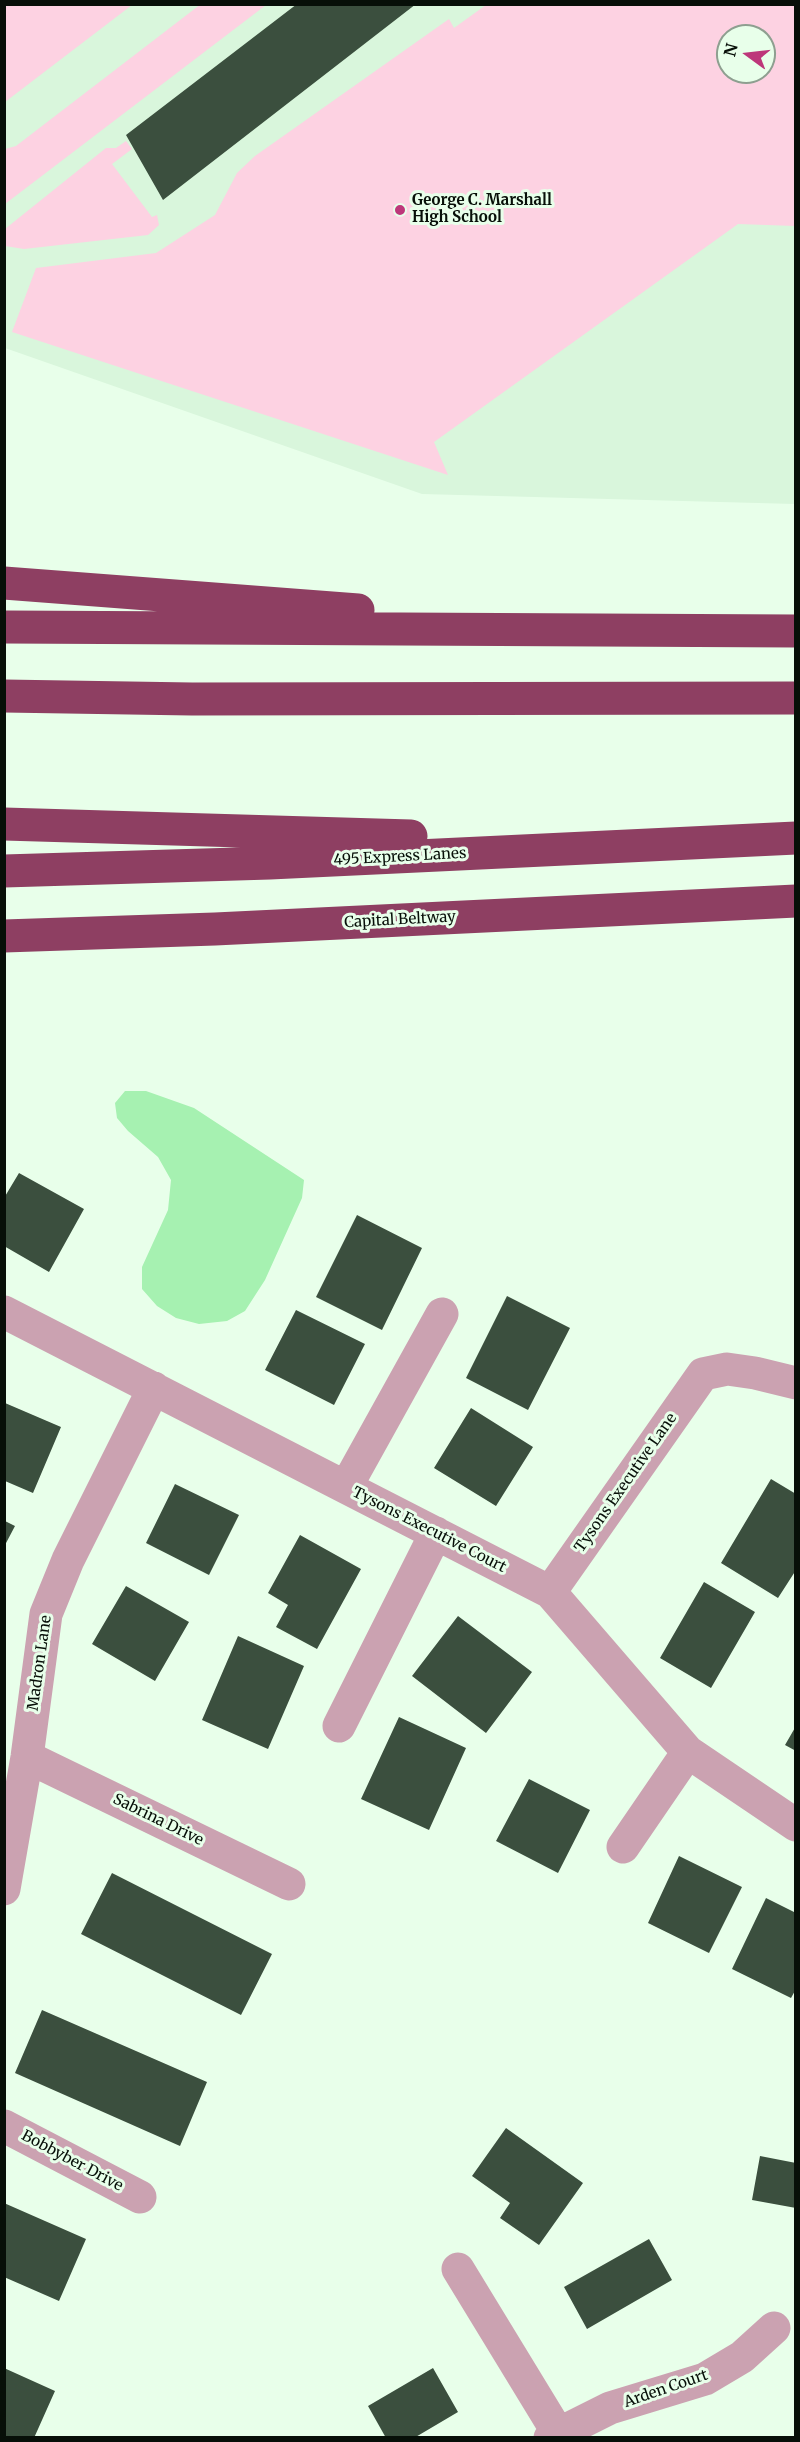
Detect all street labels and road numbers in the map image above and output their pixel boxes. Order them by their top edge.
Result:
street label: 495 Express Lanes [333,845,467,869]
street label: Capital Beltway [344,908,456,932]
street label: Tysons Executive Lane [571,1410,681,1556]
street label: Tysons Executive Court [349,1483,509,1577]
street label: Madron Lane [24,1614,56,1712]
street label: Sabrina Drive [110,1790,206,1850]
street label: Bobbyber Drive [18,2127,126,2195]
street label: Arden Court [622,2366,710,2412]

